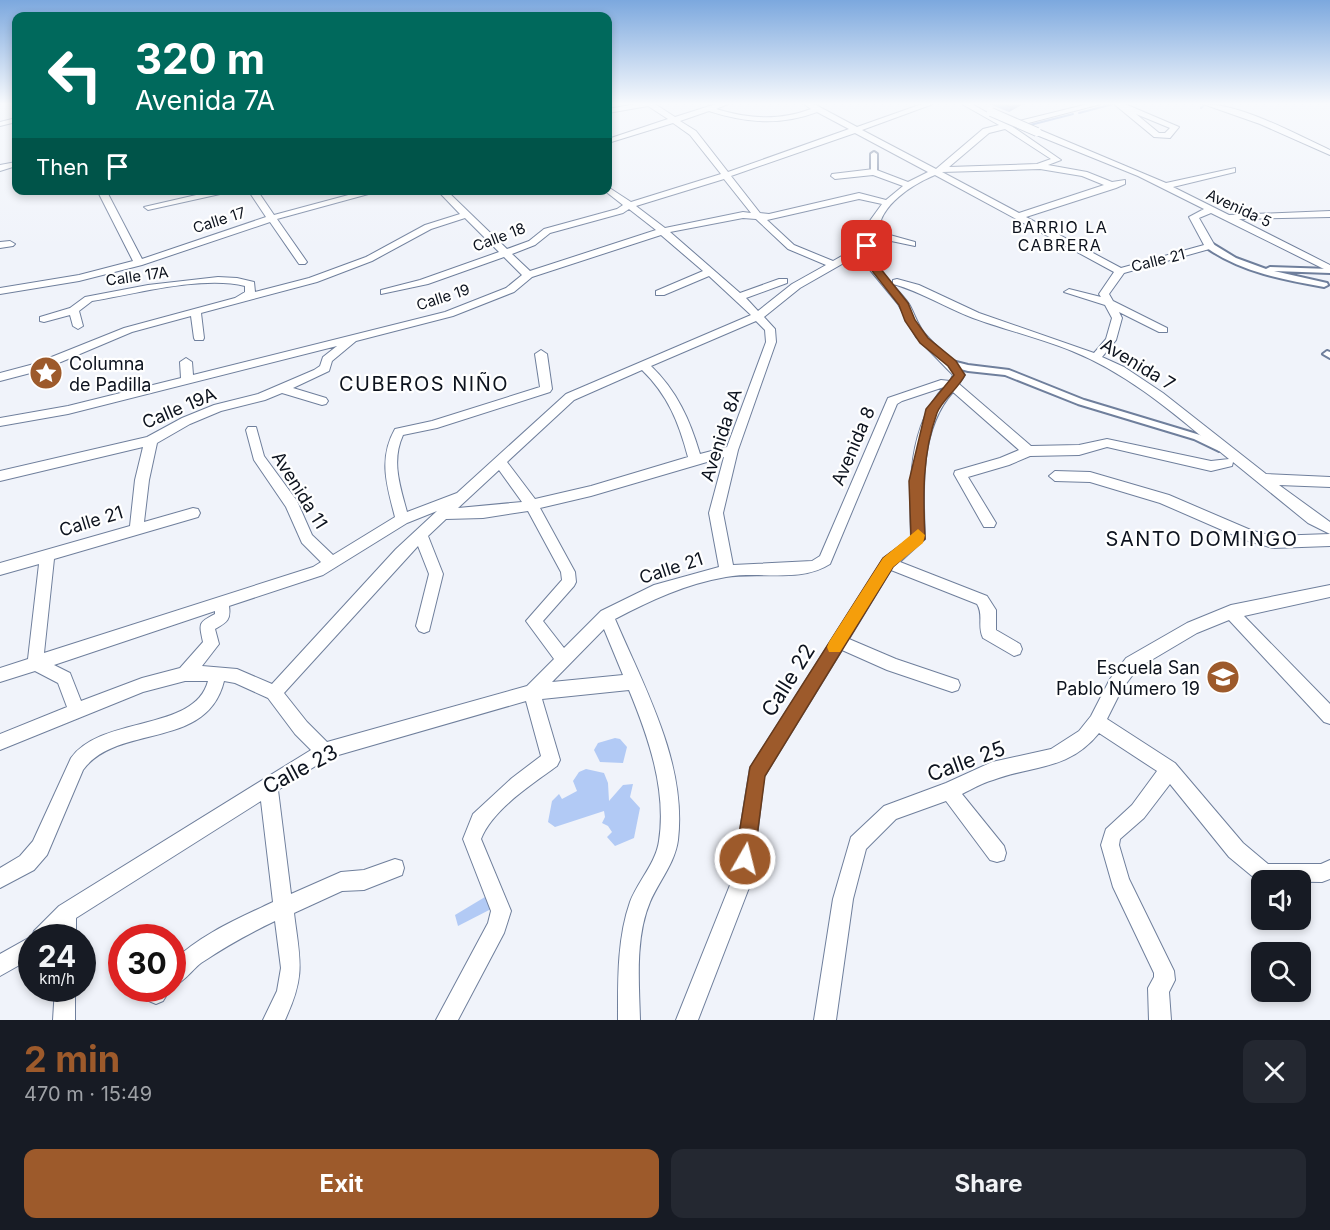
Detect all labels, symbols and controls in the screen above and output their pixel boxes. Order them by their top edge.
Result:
text: 320 m [135,33,265,84]
icon: left [36,36,114,114]
text: Avenida 7A [135,84,275,117]
icon: arrive [101,150,134,183]
text: Then [36,154,89,180]
street label: Avenida 5 [1203,185,1275,231]
street label: Calle 17 [190,203,248,237]
district label: BARRIO LA CABRERA [1012,217,1108,255]
street label: Calle 18 [470,218,528,256]
pin [841,220,892,271]
icon: arrive [850,229,883,262]
street label: Calle 21 [1129,244,1187,276]
street label: Calle 17A [105,262,169,290]
street label: Calle 19 [414,279,472,315]
street label: Avenida 7 [1097,334,1179,394]
place label: Columna de Padilla [69,353,151,395]
place icon: Columna de Padilla [28,355,64,391]
district label: CUBEROS NIÑO [339,371,509,396]
street label: Calle 19A [139,383,219,433]
street label: Avenida 8A [696,386,746,484]
street label: Avenida 8 [827,403,879,489]
street label: Avenida 11 [268,447,332,533]
street label: Calle 21 [56,501,126,541]
district label: SANTO DOMINGO [1106,527,1298,551]
street label: Calle 21 [636,548,706,588]
street label: Calle 22 [756,639,820,721]
place label: Escuela San Pablo Numero 19 [1056,657,1200,699]
school or university icon: Escuela San Pablo Numero 19 [1205,659,1241,695]
street label: Calle 25 [924,735,1008,787]
street label: Calle 23 [258,739,342,799]
position arrow [713,827,777,891]
map controls [1251,870,1311,1002]
button: sound [1251,870,1311,930]
speed limit sign: 30 [108,924,186,1002]
text: 24 [38,938,76,974]
button: search [1251,942,1311,1002]
text: km/h [39,969,75,988]
text: 2 min [24,1037,120,1081]
button: close [1243,1040,1306,1103]
text: 470 m · 15:49 [24,1082,152,1106]
button: Exit [24,1149,659,1218]
button: Share [671,1149,1306,1218]

